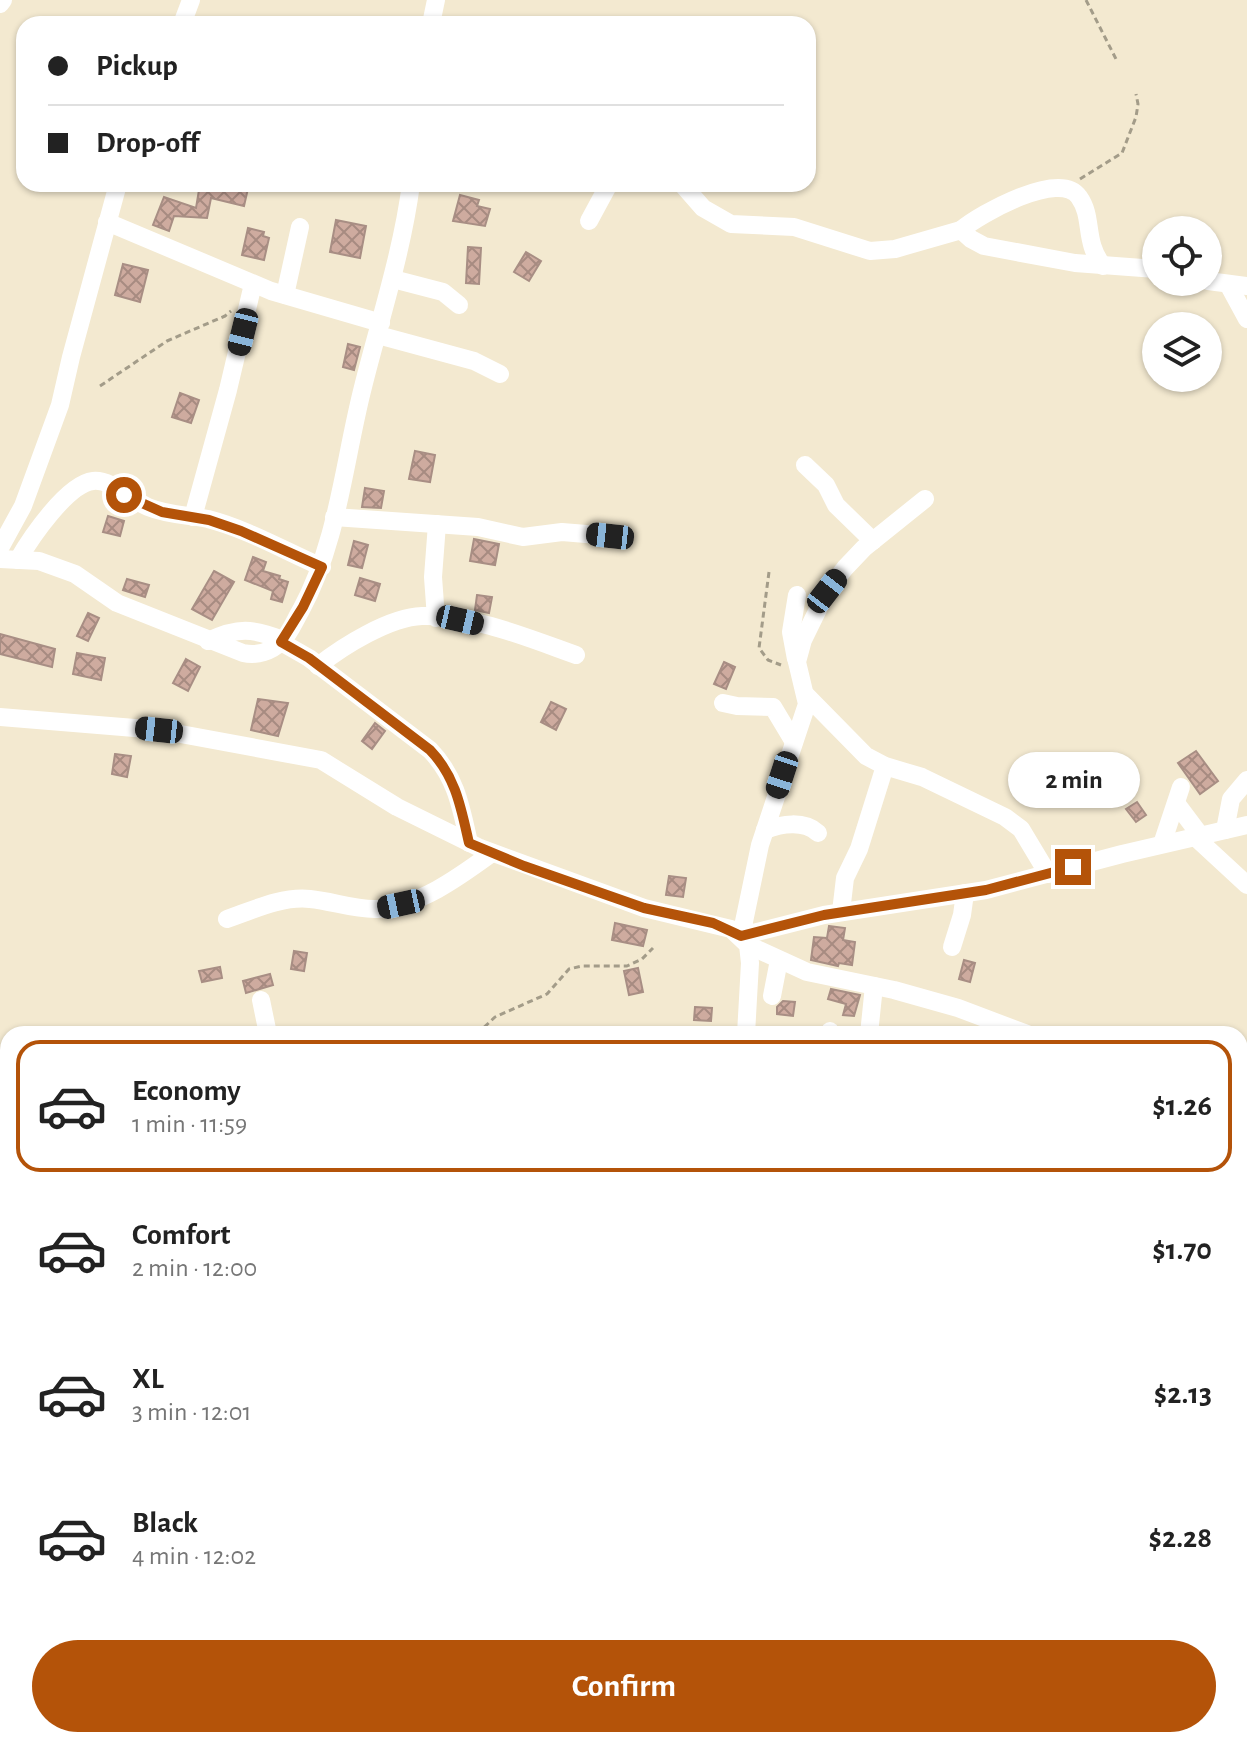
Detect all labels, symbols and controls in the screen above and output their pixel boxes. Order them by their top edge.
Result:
text: Pickup [96,51,178,81]
text: Drop-off [96,128,199,158]
map controls [1142,216,1222,392]
button: locate [1142,216,1222,296]
car [226,306,260,358]
button: layers [1142,312,1222,392]
route start [106,477,142,513]
car [585,522,635,550]
car [803,565,851,617]
car [434,603,486,637]
car [134,716,184,744]
car [763,748,801,802]
callout: 2 min [1007,751,1139,807]
text: 2 min [1045,767,1103,793]
route end [1055,849,1091,885]
car [375,887,427,921]
icon: car [36,1070,108,1142]
text: Economy [132,1076,241,1106]
text: $1.26 [1152,1091,1212,1121]
text: 1 min · 11:59 [132,1111,247,1137]
icon: car [36,1214,108,1286]
text: Comfort [132,1220,231,1250]
text: $1.70 [1152,1235,1212,1265]
text: 2 min · 12:00 [132,1255,257,1281]
icon: car [36,1358,108,1430]
text: XL [132,1364,164,1394]
text: $2.13 [1154,1379,1212,1409]
text: 3 min · 12:01 [132,1399,251,1425]
icon: car [36,1502,108,1574]
text: Black [132,1508,198,1538]
text: $2.28 [1149,1523,1212,1553]
text: 4 min · 12:02 [132,1543,256,1569]
button: Confirm [32,1640,1216,1732]

